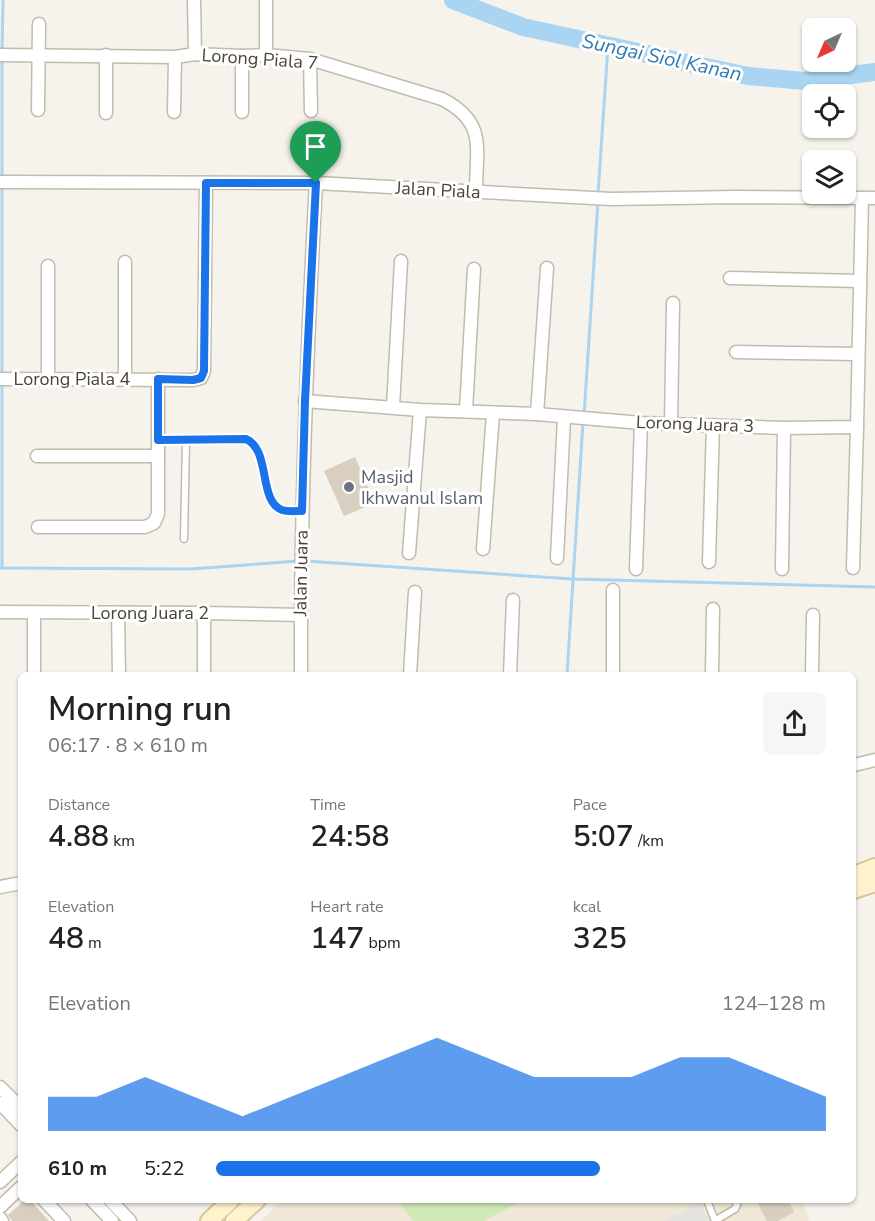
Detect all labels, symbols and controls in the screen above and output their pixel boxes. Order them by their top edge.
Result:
north arrow [802,18,856,72]
map controls [802,18,856,204]
water label: Sungai Siol Kanan [580,27,744,88]
street label: Lorong Piala 7 [201,43,319,75]
button: locate [802,84,856,138]
pin [290,121,341,183]
icon: arrive [299,130,332,163]
button: layers [802,150,856,204]
street label: Jalan Piala [394,176,481,204]
street label: Lorong Piala 4 [14,367,131,391]
street label: Lorong Juara 3 [636,410,754,438]
place label: Masjid Ikhwanul Islam [361,465,483,510]
marker: Masjid Ikhwanul Islam [342,480,356,494]
street label: Jalan Juara [288,530,314,617]
street label: Lorong Juara 2 [91,601,209,625]
text: Morning run [48,687,232,732]
button: share [763,692,826,755]
text: 06:17 · 8 × 610 m [48,732,208,759]
text: Distance [48,794,110,816]
text: Time [310,794,346,816]
text: Pace [573,794,607,816]
text: 4.88 [48,816,109,857]
text: 24:58 [310,816,389,857]
text: 5:07 [573,816,634,857]
text: km [109,830,135,852]
text: /km [634,830,664,852]
text: Elevation [48,896,114,918]
text: Heart rate [310,896,384,918]
text: kcal [573,896,601,918]
text: 48 [48,918,84,959]
text: 147 [310,918,364,959]
text: 325 [573,918,627,959]
text: m [84,932,102,954]
text: bpm [364,932,401,954]
text: Elevation [48,990,131,1017]
text: 124–128 m [722,990,826,1017]
text: 610 m [48,1155,107,1182]
text: 5:22 [144,1155,185,1182]

